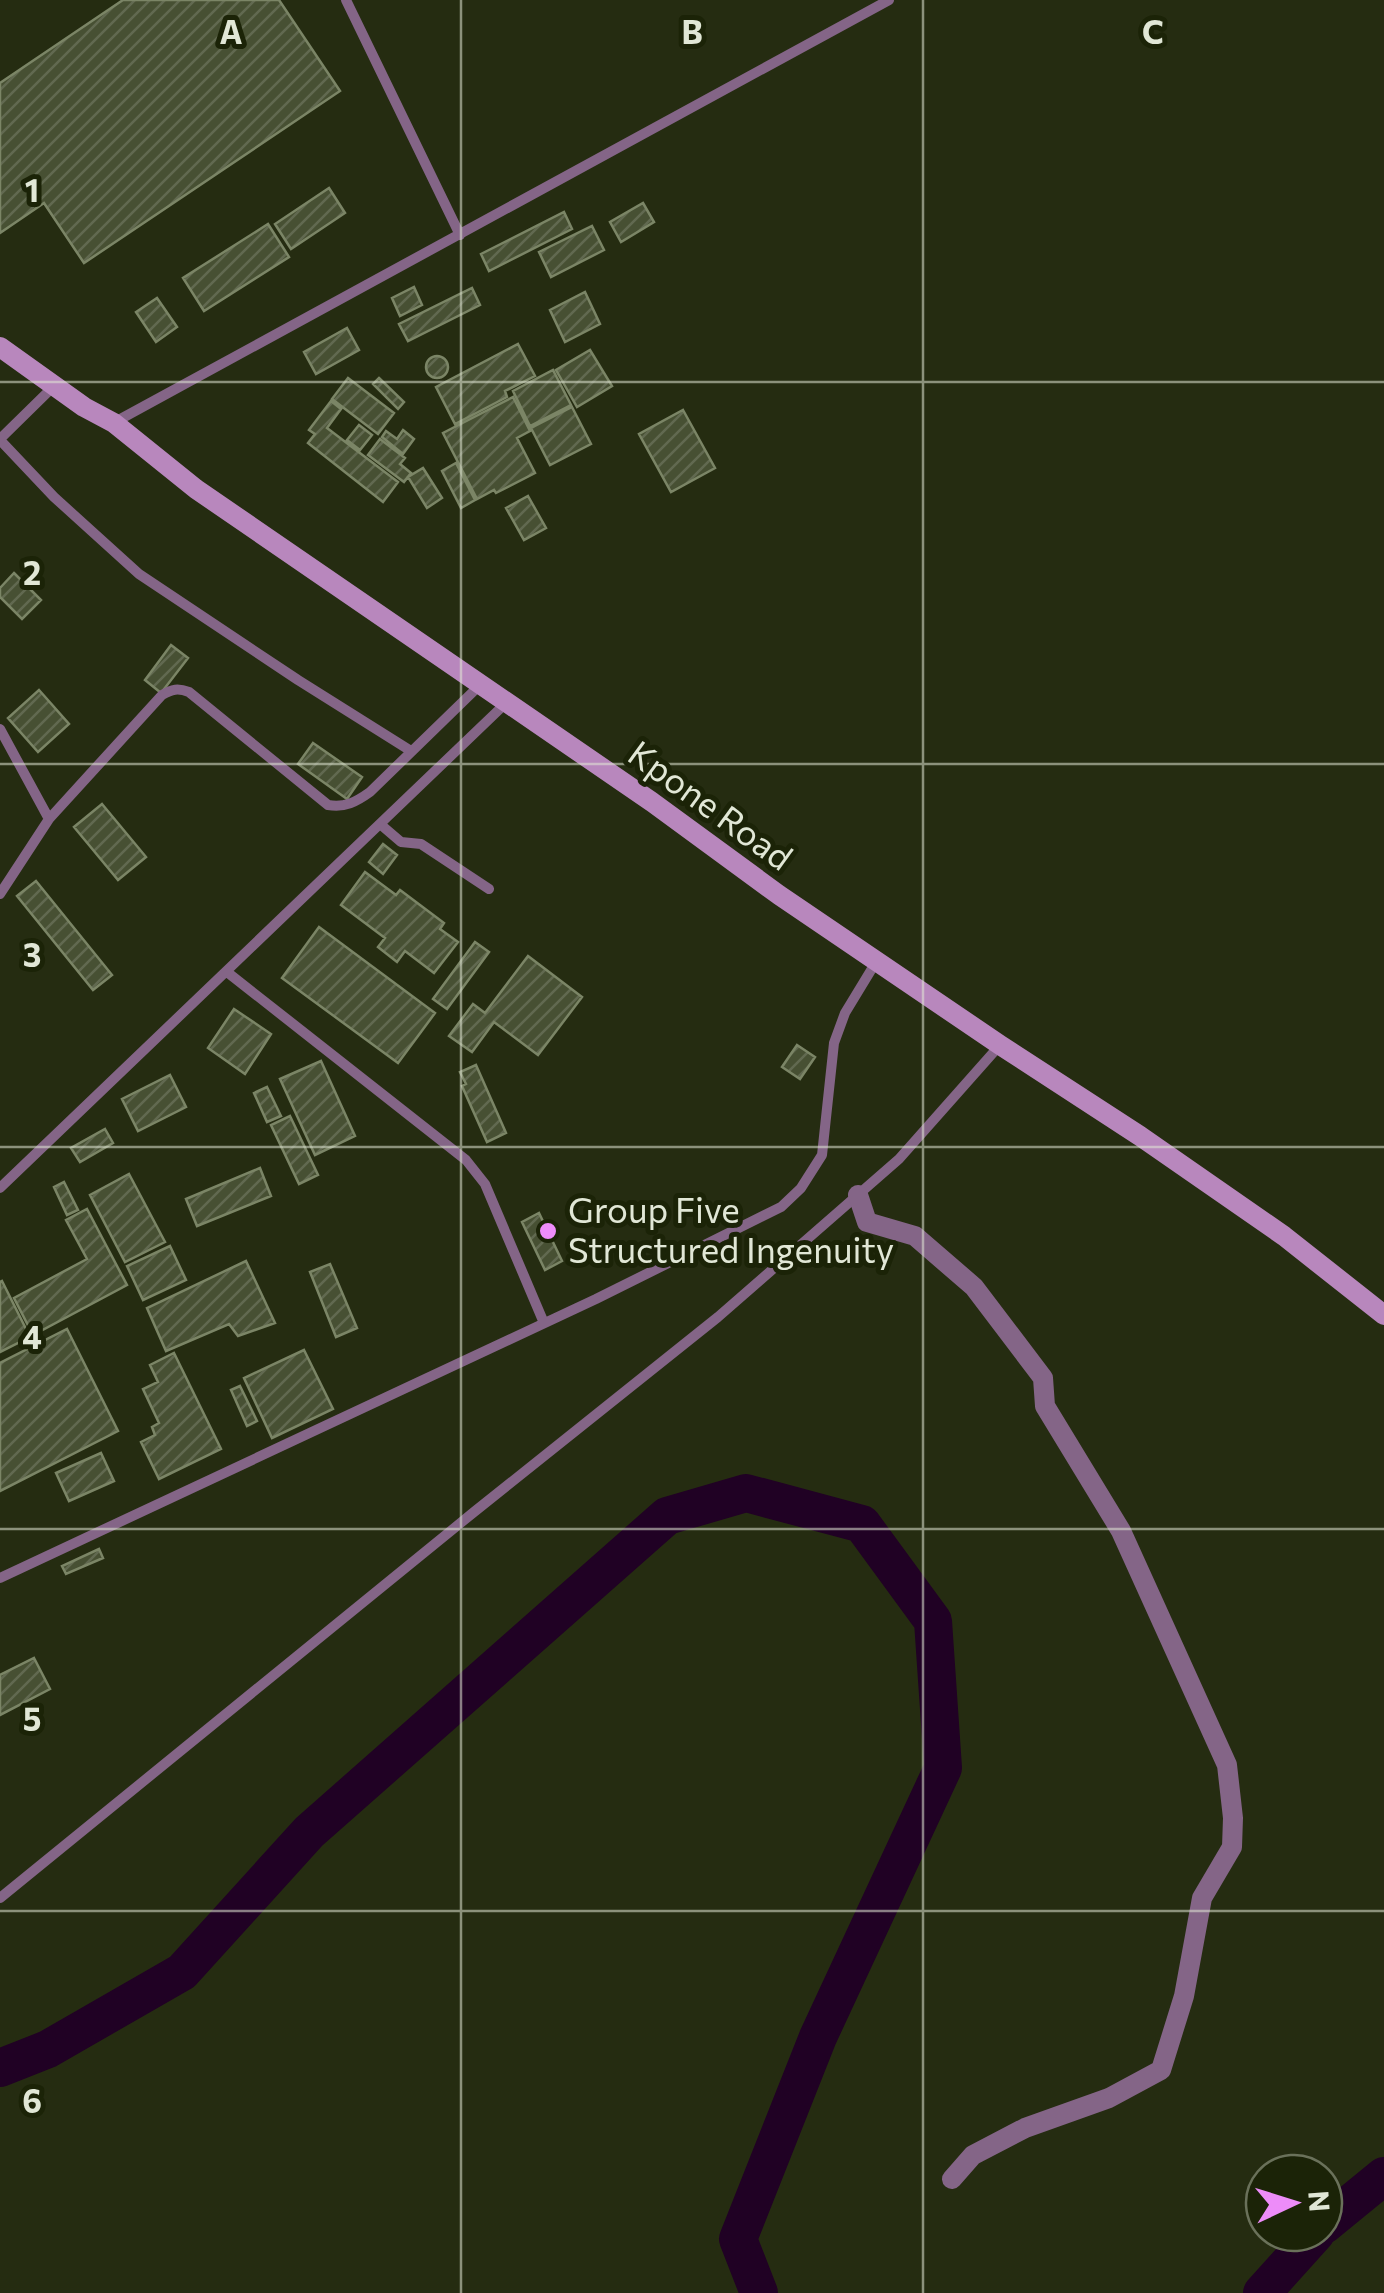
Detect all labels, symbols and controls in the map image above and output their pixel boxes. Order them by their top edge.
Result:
text: A [220,11,243,51]
text: B [681,11,703,51]
text: C [1142,11,1164,51]
text: 1 [25,169,39,209]
text: 2 [23,552,41,592]
street label: Kpone Road [621,730,802,878]
text: 3 [23,934,41,974]
place label: Group Five Structured Ingenuity [568,1187,894,1270]
marker: Group Five Structured Ingenuity [537,1220,559,1242]
text: 4 [22,1316,42,1356]
text: 5 [23,1698,41,1738]
text: 6 [22,2080,42,2120]
north arrow [1244,2153,1344,2253]
text: N [1302,2190,1338,2213]

